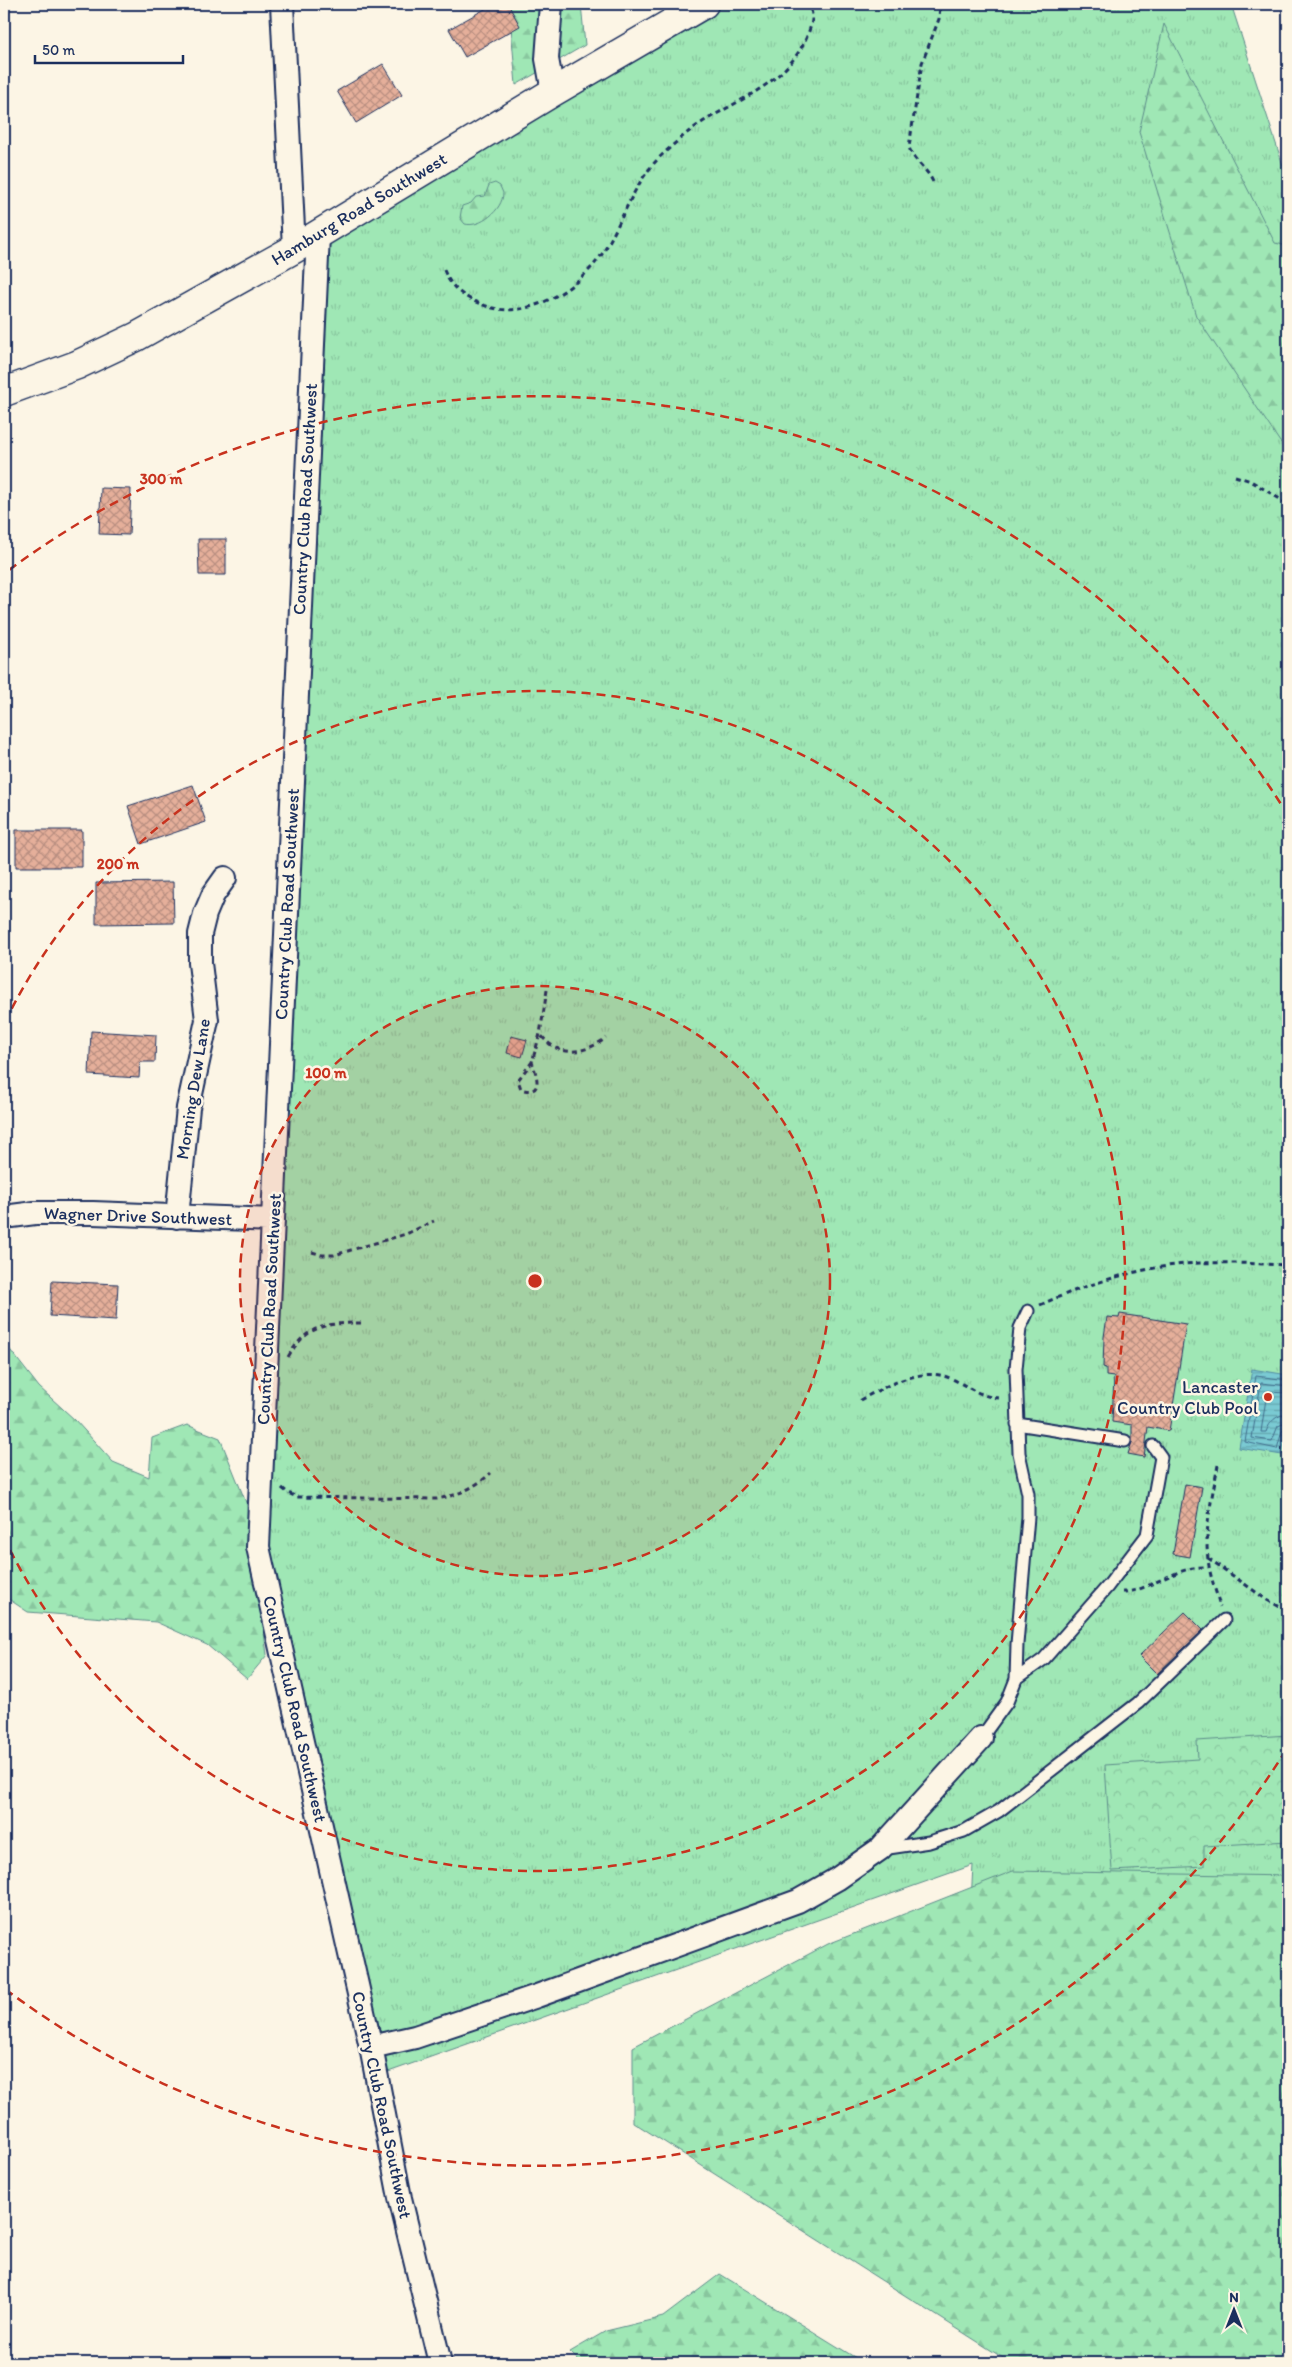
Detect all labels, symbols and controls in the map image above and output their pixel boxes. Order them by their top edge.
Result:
scale bar [35,32,182,64]
text: 50 m [42,41,75,59]
street label: Hamburg Road Southwest [267,148,451,270]
street label: Country Club Road Southwest [288,382,322,615]
text: 300 m [140,470,183,488]
street label: Country Club Road Southwest [270,787,304,1020]
text: 200 m [97,855,140,873]
street label: Morning Dew Lane [171,1017,215,1161]
text: 100 m [305,1064,347,1082]
street label: Country Club Road Southwest [252,1192,286,1425]
street label: Wagner Drive Southwest [43,1202,233,1230]
centre of rings [526,1272,544,1290]
place label: Lancaster Country Club Pool [1117,1376,1258,1419]
marker: Lancaster Country Club Pool [1262,1391,1274,1403]
street label: Country Club Road Southwest [258,1593,332,1825]
street label: Country Club Road Southwest [347,1989,417,2221]
north arrow [1210,2284,1260,2334]
text: N [1229,2289,1239,2306]

